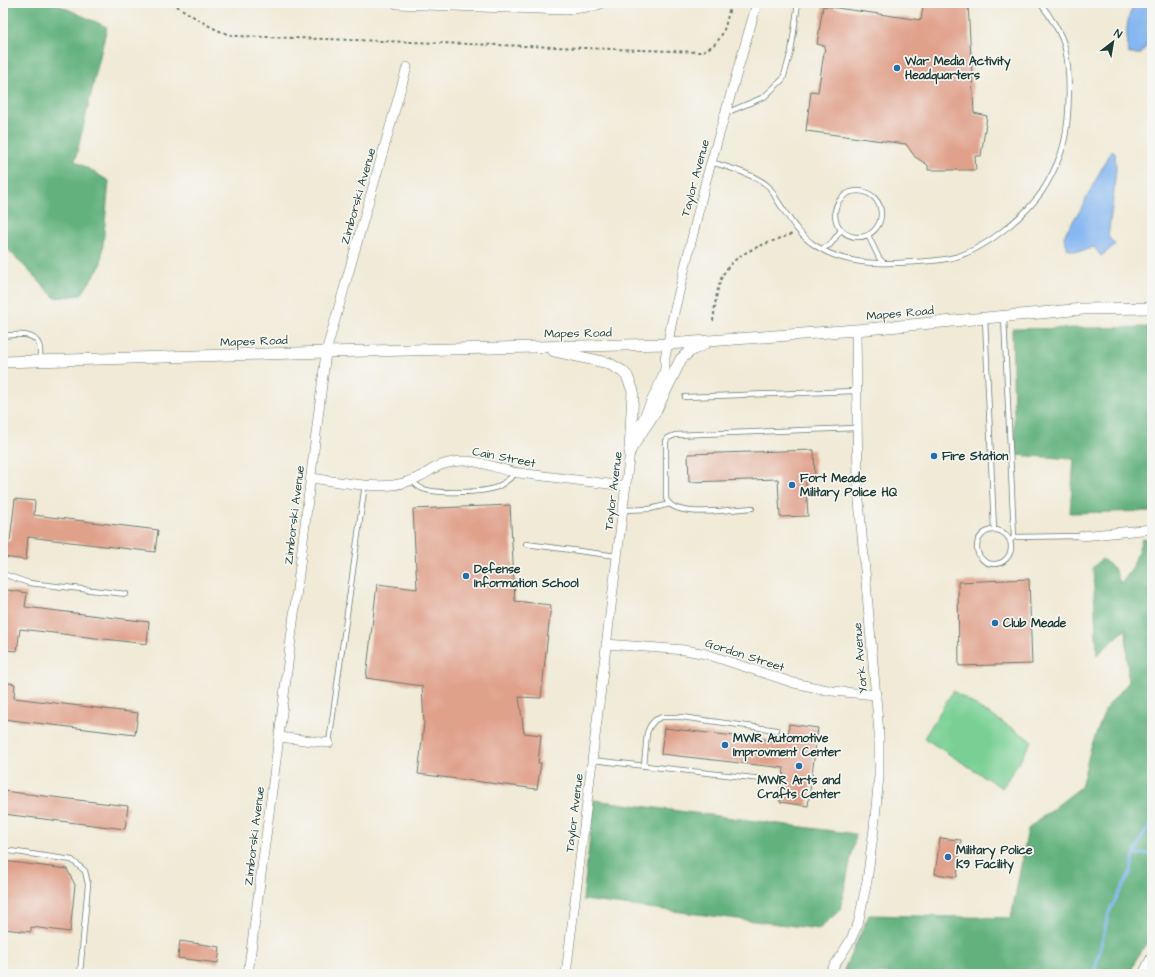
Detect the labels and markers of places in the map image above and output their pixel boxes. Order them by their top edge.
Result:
place label: War Media Activity Headquarters [904,53,1011,85]
marker: War Media Activity Headquarters [892,63,902,73]
place label: Fire Station [942,448,1008,465]
marker: Fire Station [929,451,939,461]
place label: Fort Meade Military Police HQ [800,470,898,502]
marker: Fort Meade Military Police HQ [787,480,797,490]
place label: Defense Information School [474,561,579,592]
marker: Defense Information School [461,571,471,581]
place label: Club Meade [1003,615,1067,632]
marker: Club Meade [990,618,1000,628]
place label: MWR Automotive Improvment Center [733,730,841,762]
marker: MWR Automotive Improvment Center [720,740,730,750]
marker: MWR Arts and Crafts Center [794,761,804,771]
place label: MWR Arts and Crafts Center [758,772,841,803]
place label: Military Police K9 Facility [956,842,1033,874]
marker: Military Police K9 Facility [943,852,953,862]

